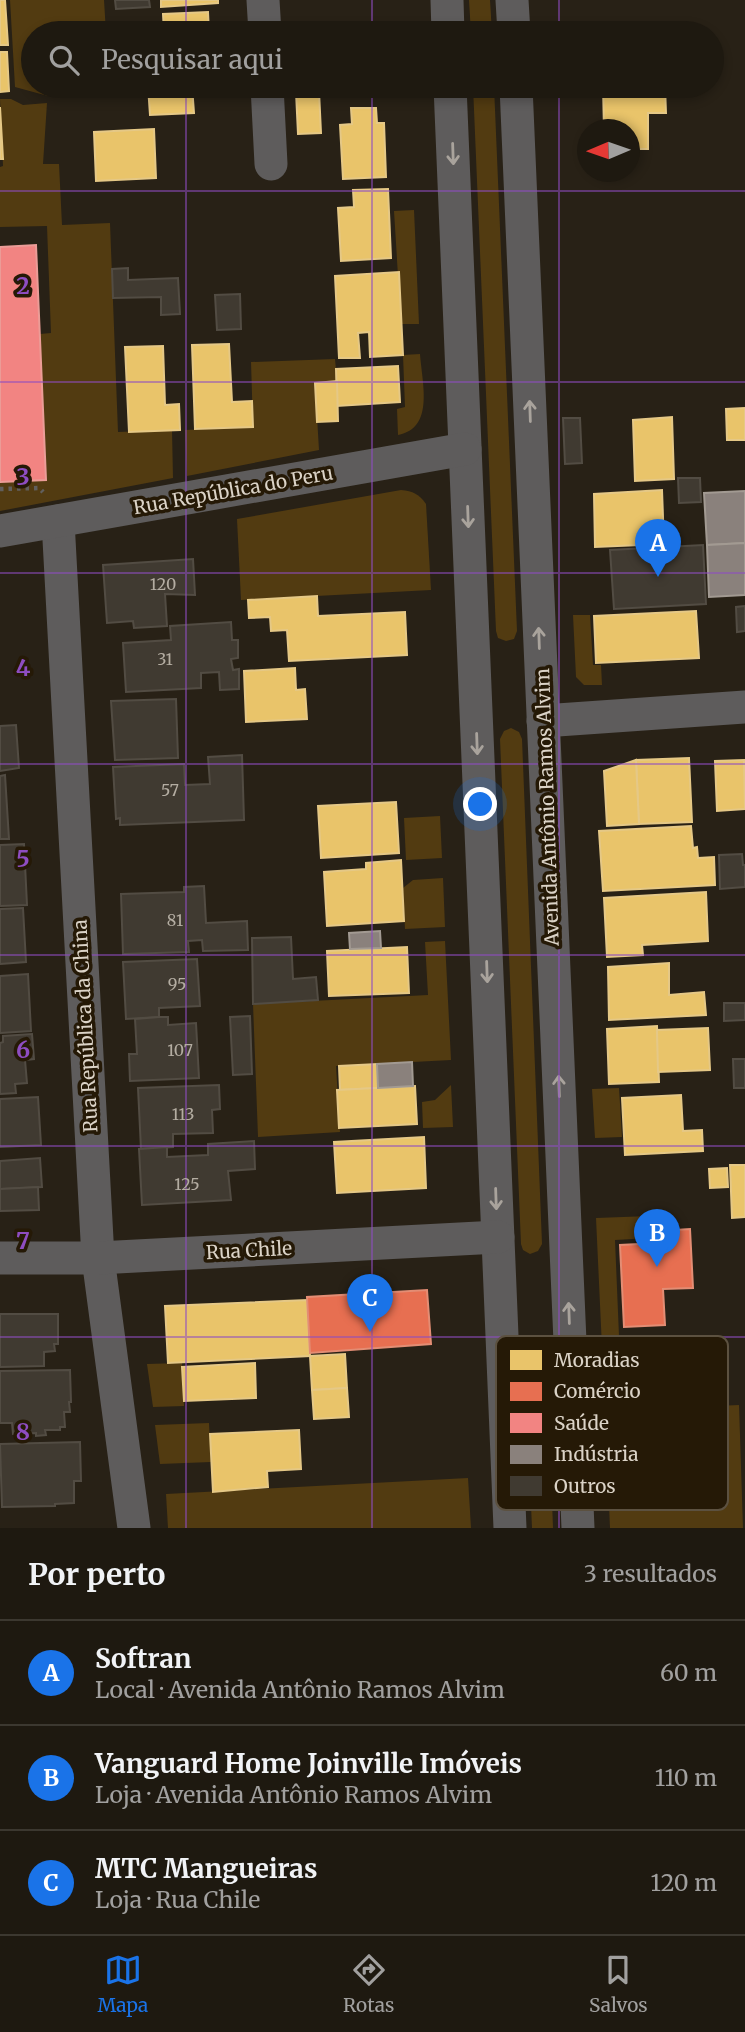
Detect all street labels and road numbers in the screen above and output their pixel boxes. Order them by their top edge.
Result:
street label: Rua República do Peru [131,461,335,519]
street label: Avenida Antônio Ramos Alvim [530,668,564,947]
street label: Rua República da China [67,919,103,1133]
street label: Rua Chile [205,1236,293,1264]

